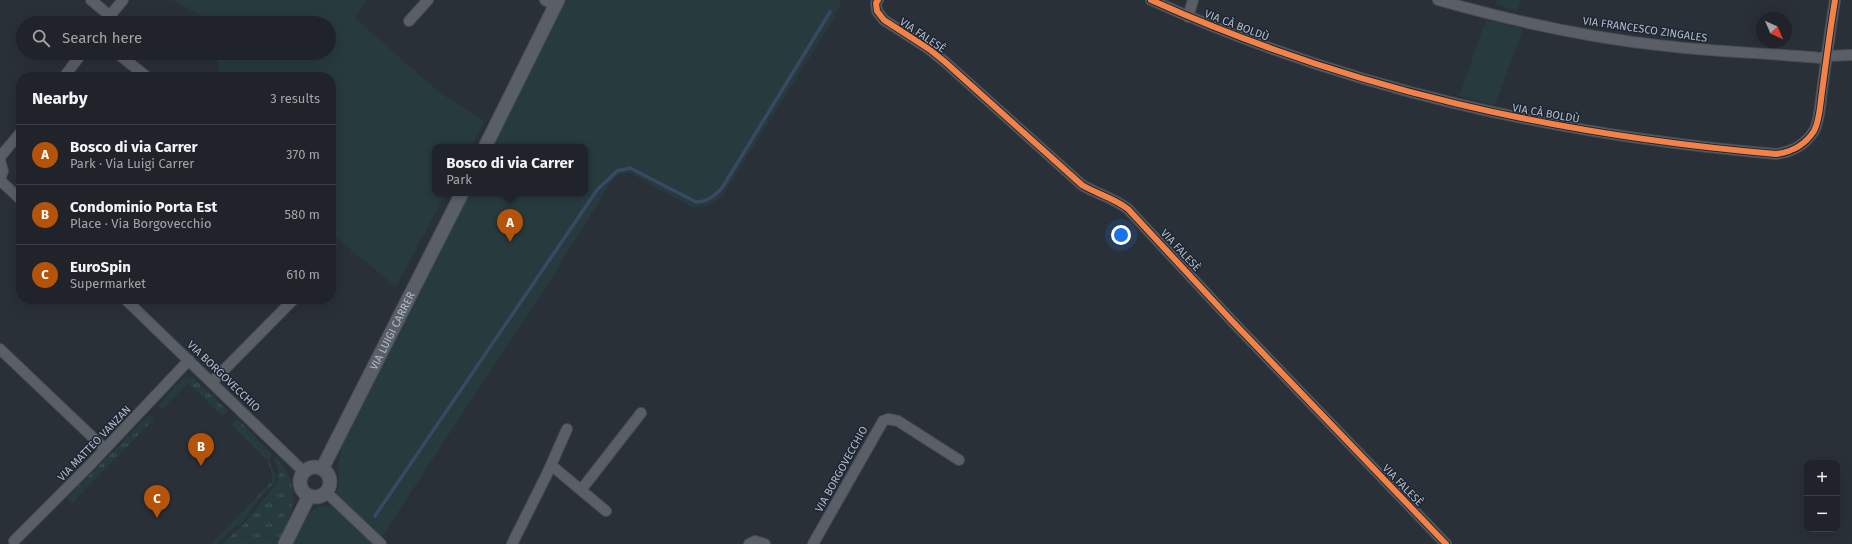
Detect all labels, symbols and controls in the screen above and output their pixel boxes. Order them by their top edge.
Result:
street label: VIA CÀ BOLDÙ [1203,6,1271,44]
north arrow [1756,12,1792,48]
street label: VIA FALESÈ [897,14,949,56]
street label: VIA FRANCESCO ZINGALES [1582,14,1708,45]
search box [16,16,336,60]
icon: search [30,27,52,49]
text: Search here [62,29,142,47]
text: Nearby [32,88,87,109]
text: 3 results [270,91,320,106]
street label: VIA CÀ BOLDÙ [1511,100,1581,126]
text: Bosco di via Carrer [70,138,198,156]
popup [432,144,588,196]
text: A [41,147,49,162]
text: 370 m [286,147,320,162]
text: Bosco di via Carrer [446,154,574,172]
text: Park · Via Luigi Carrer [70,156,194,171]
text: Park [446,172,472,187]
text: Condominio Porta Est [70,198,217,216]
text: B [41,207,49,222]
text: 580 m [284,207,320,222]
pin: A [497,209,523,242]
text: Place · Via Borgovecchio [70,216,212,231]
your location [1111,225,1131,245]
street label: VIA FALESÈ [1158,226,1204,274]
text: EuroSpin [70,258,131,276]
text: C [41,267,49,282]
text: 610 m [286,267,320,282]
text: Supermarket [70,276,146,291]
street label: VIA LUIGI CARRER [367,289,418,372]
street label: VIA BORGOVECCHIO [185,338,263,414]
street label: VIA MATTEO VANZAN [55,403,134,484]
street label: VIA BORGOVECCHIO [812,424,870,514]
pin: B [188,433,214,466]
map controls [1804,460,1840,532]
button: + [1804,460,1840,496]
street label: VIA FALESÈ [1380,461,1426,509]
pin: C [144,485,170,518]
button: − [1804,496,1840,532]

